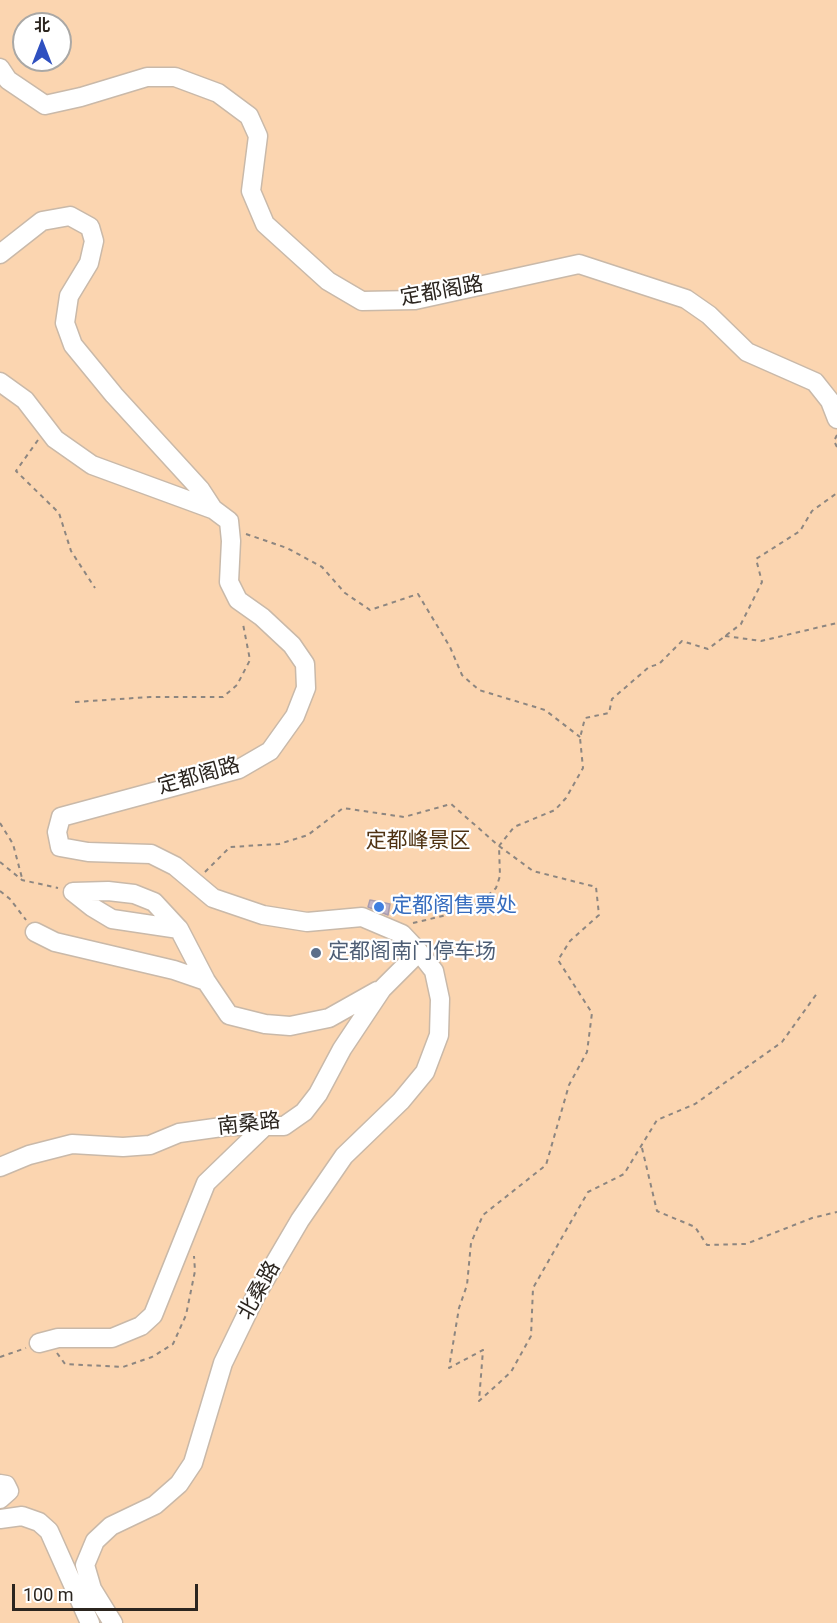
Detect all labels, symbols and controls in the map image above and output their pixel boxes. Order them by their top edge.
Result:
north arrow [12,12,72,72]
text: 北 [34,16,50,35]
street label: 定都阁路 [398,272,486,312]
street label: 定都阁路 [155,753,243,801]
park label: 定都峰景区 [366,829,470,855]
place label: 定都阁售票处 [391,894,517,920]
marker: 定都阁售票处 [372,900,386,914]
place label: 定都阁南门停车场 [328,940,496,966]
marker: 定都阁南门停车场 [309,946,323,960]
street label: 南桑路 [216,1109,282,1141]
street label: 北桑路 [234,1257,286,1325]
scale bar [15,1572,201,1610]
text: 100 m [23,1584,74,1605]

